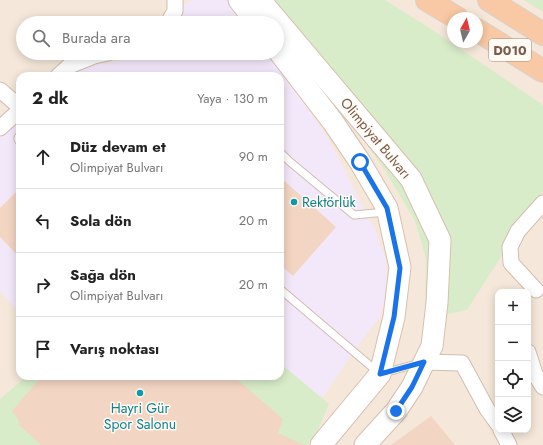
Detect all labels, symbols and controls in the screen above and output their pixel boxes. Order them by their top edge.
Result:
north arrow [447,12,483,48]
search box [16,16,284,60]
icon: search [30,27,52,49]
text: Burada ara [62,27,130,49]
road number: D010 [489,39,531,61]
text: 2 dk [32,86,69,110]
text: Yaya · 130 m [197,89,268,108]
street label: Olimpiyat Bulvarı [336,93,416,183]
text: Düz devam et [70,136,166,158]
icon: ahead [32,146,54,168]
text: 90 m [239,147,268,166]
route start [351,153,369,171]
text: Olimpiyat Bulvarı [70,158,163,177]
place label: Rektörlük [302,192,357,212]
marker: Rektörlük [289,197,299,207]
icon: left [32,210,54,232]
text: Sola dön [70,210,132,232]
text: 20 m [239,211,268,230]
text: Sağa dön [70,264,136,286]
icon: right [32,274,54,296]
text: 20 m [239,275,268,294]
text: Olimpiyat Bulvarı [70,286,163,305]
map controls [495,289,531,433]
button: + [495,289,531,325]
button: − [495,325,531,361]
icon: arrive [32,338,54,360]
text: Varış noktası [70,338,159,360]
button: locate [495,361,531,397]
marker: Hayri Gür Spor Salonu [135,388,145,398]
button: layers [495,397,531,433]
place label: Hayri Gür Spor Salonu [104,398,176,434]
route end [387,402,405,420]

